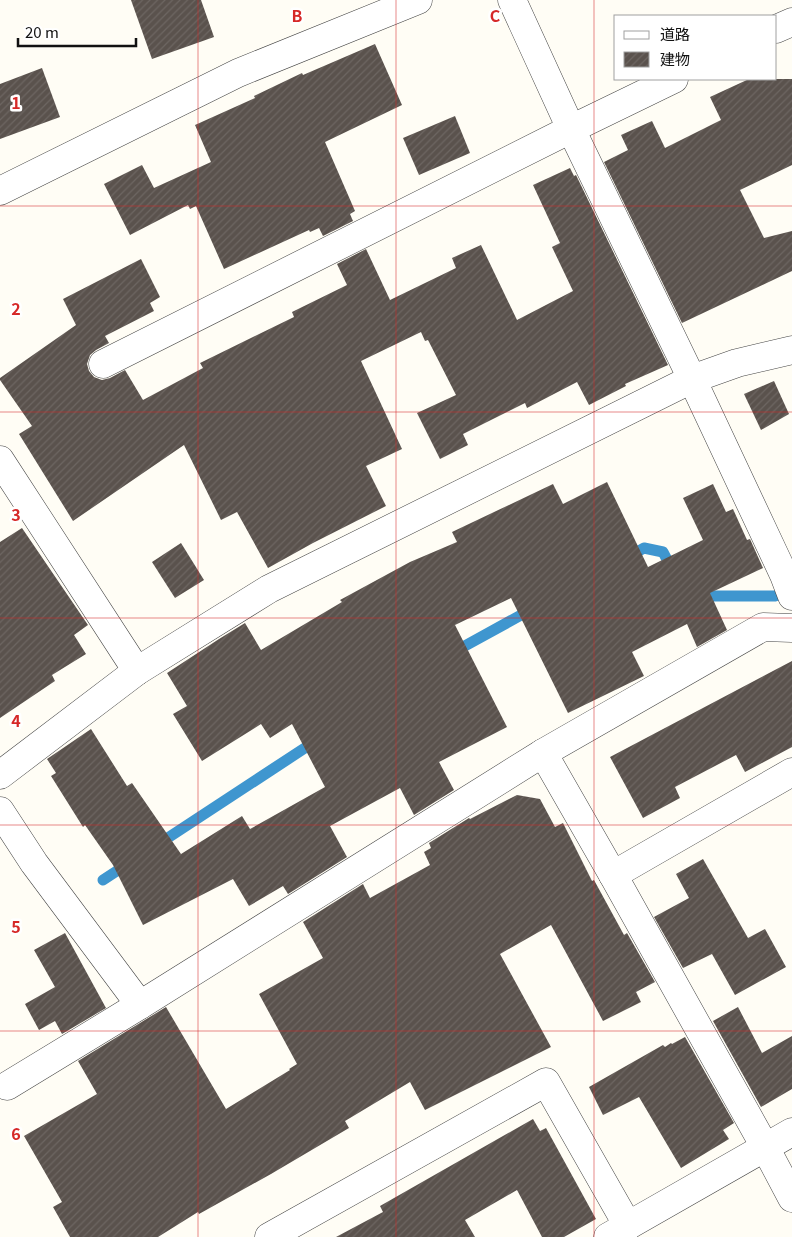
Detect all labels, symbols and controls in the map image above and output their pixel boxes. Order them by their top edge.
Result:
text: B [292,3,303,27]
text: C [490,3,501,27]
scale bar [18,15,135,47]
legend [614,15,777,80]
text: 20 m [25,21,59,42]
text: 道路 [660,23,690,44]
text: 建物 [660,48,690,69]
text: 1 [11,90,21,114]
text: 2 [11,296,21,320]
text: 3 [11,502,21,526]
text: 4 [11,708,21,732]
text: 5 [11,914,21,938]
text: 6 [11,1121,21,1145]

